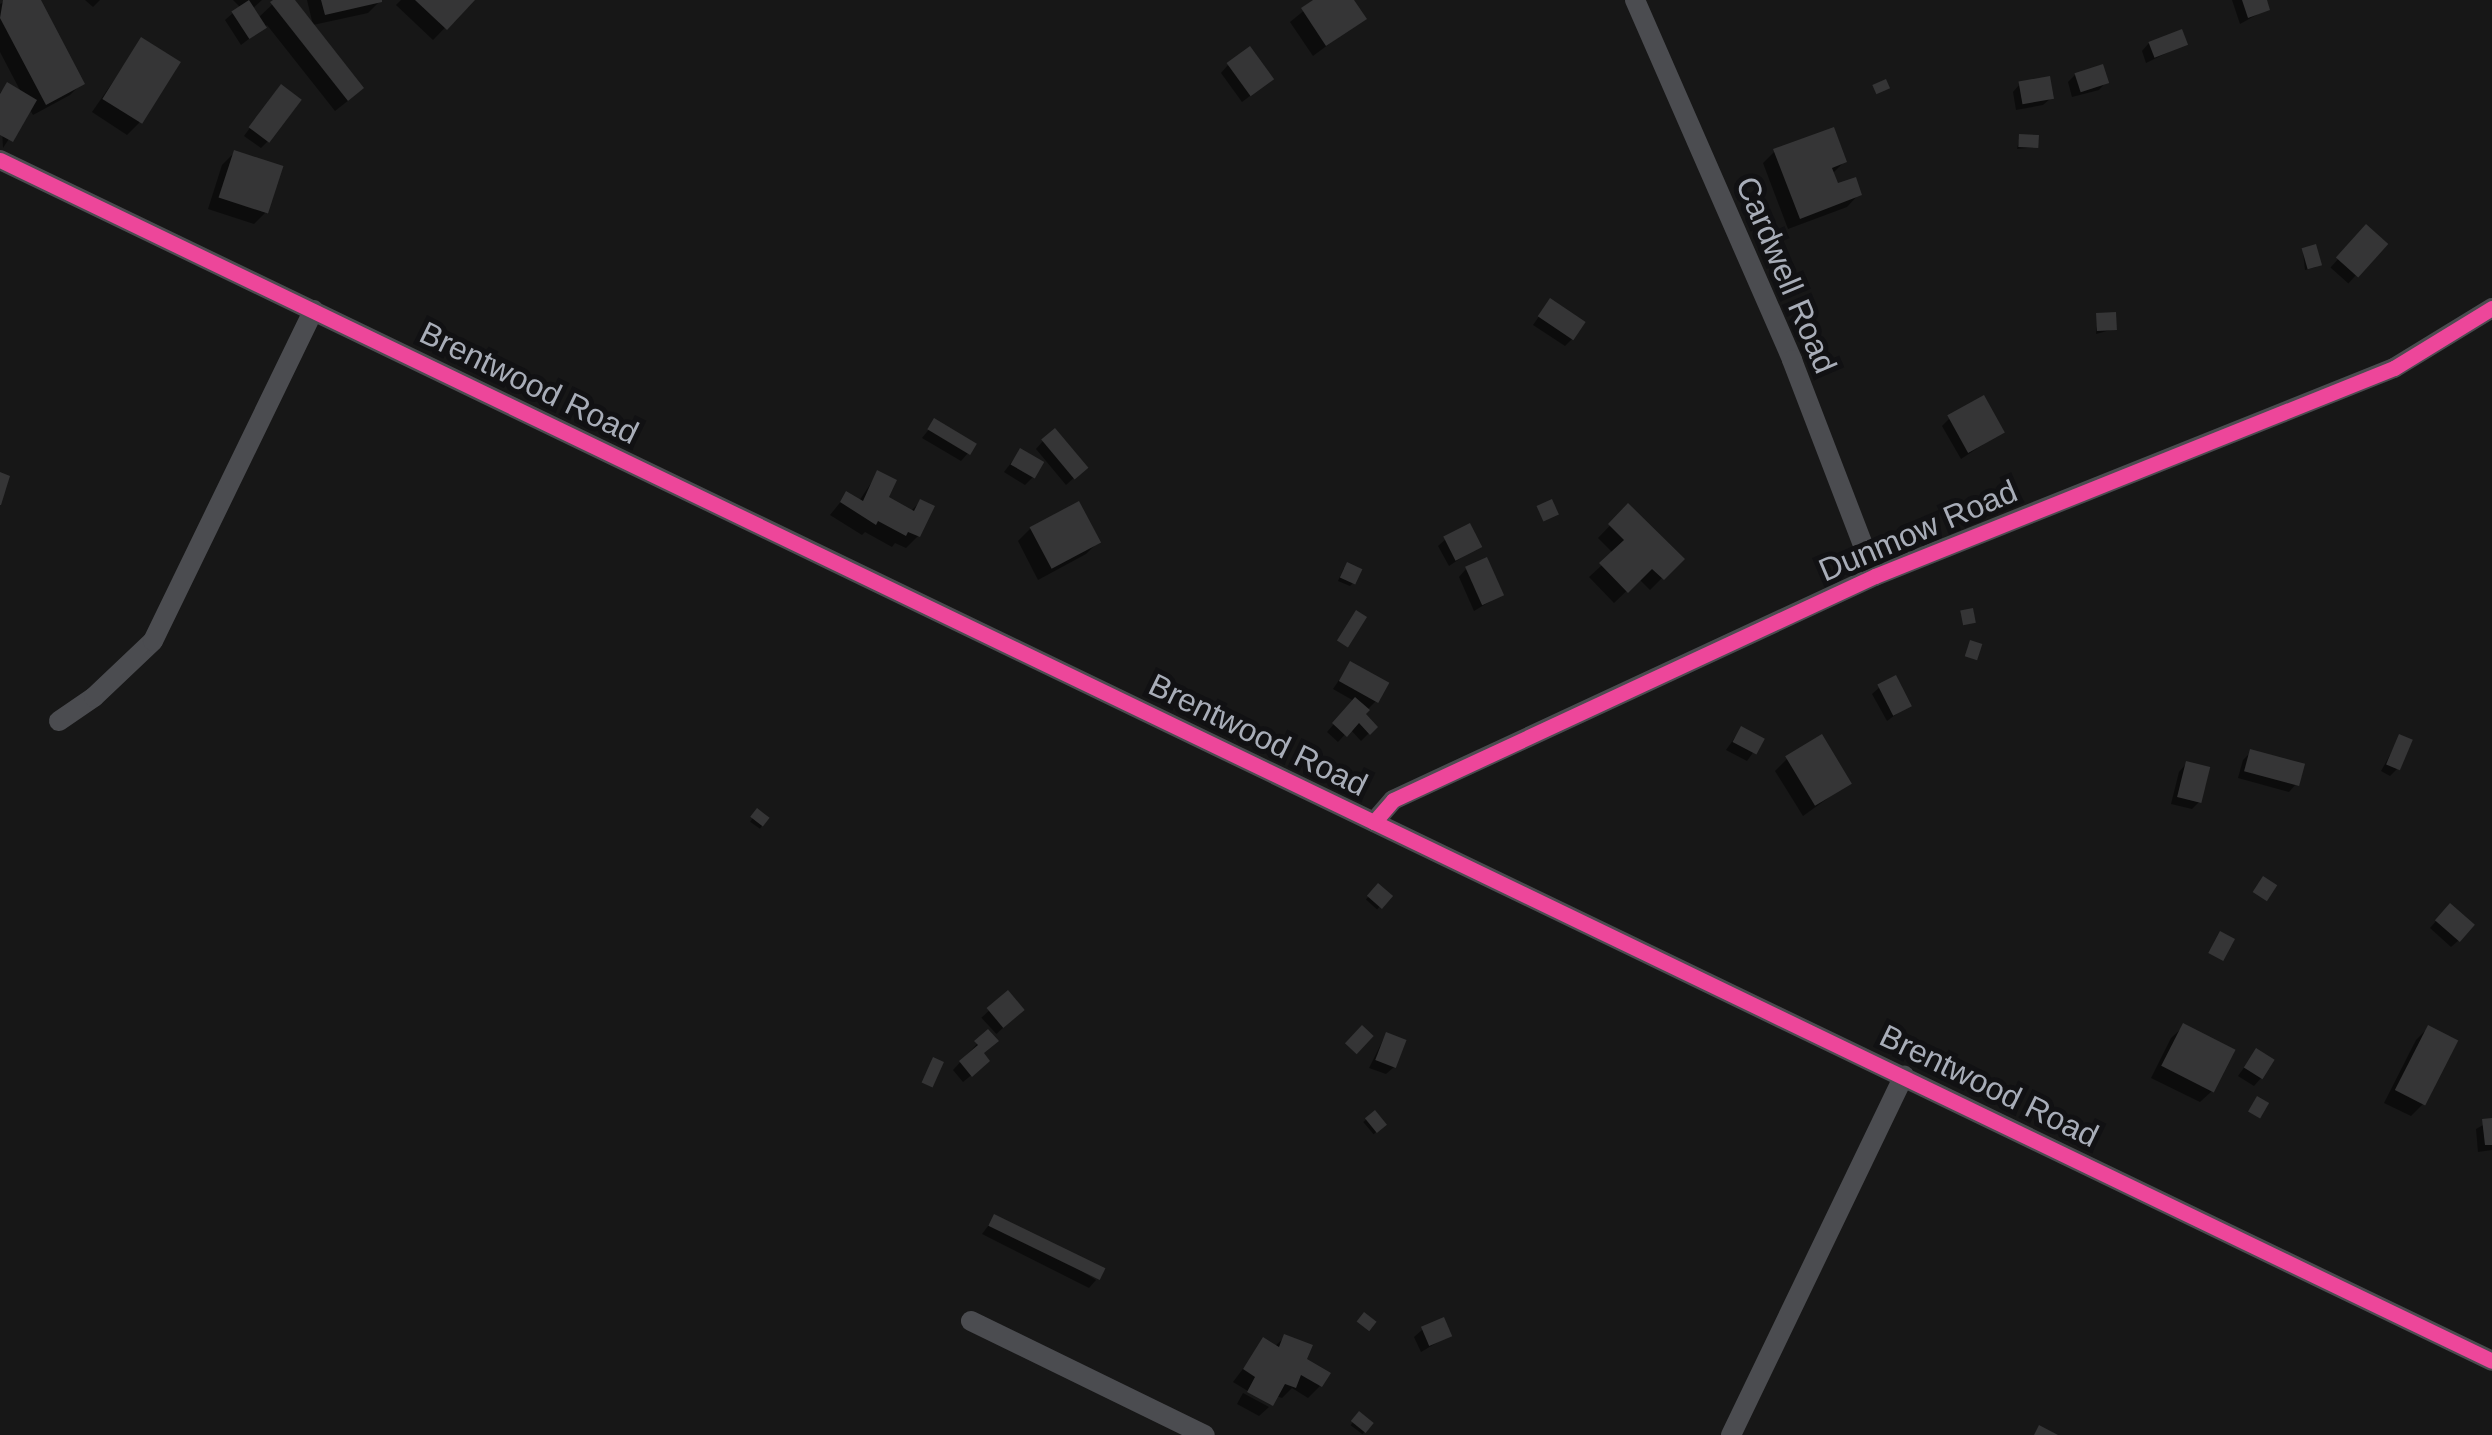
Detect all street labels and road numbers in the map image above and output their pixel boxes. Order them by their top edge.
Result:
street label: Cardwell Road [1727,171,1845,379]
street label: Brentwood Road [413,313,645,453]
street label: Dunmow Road [1813,472,2023,590]
street label: Brentwood Road [1142,665,1374,805]
street label: Brentwood Road [1873,1016,2105,1156]

